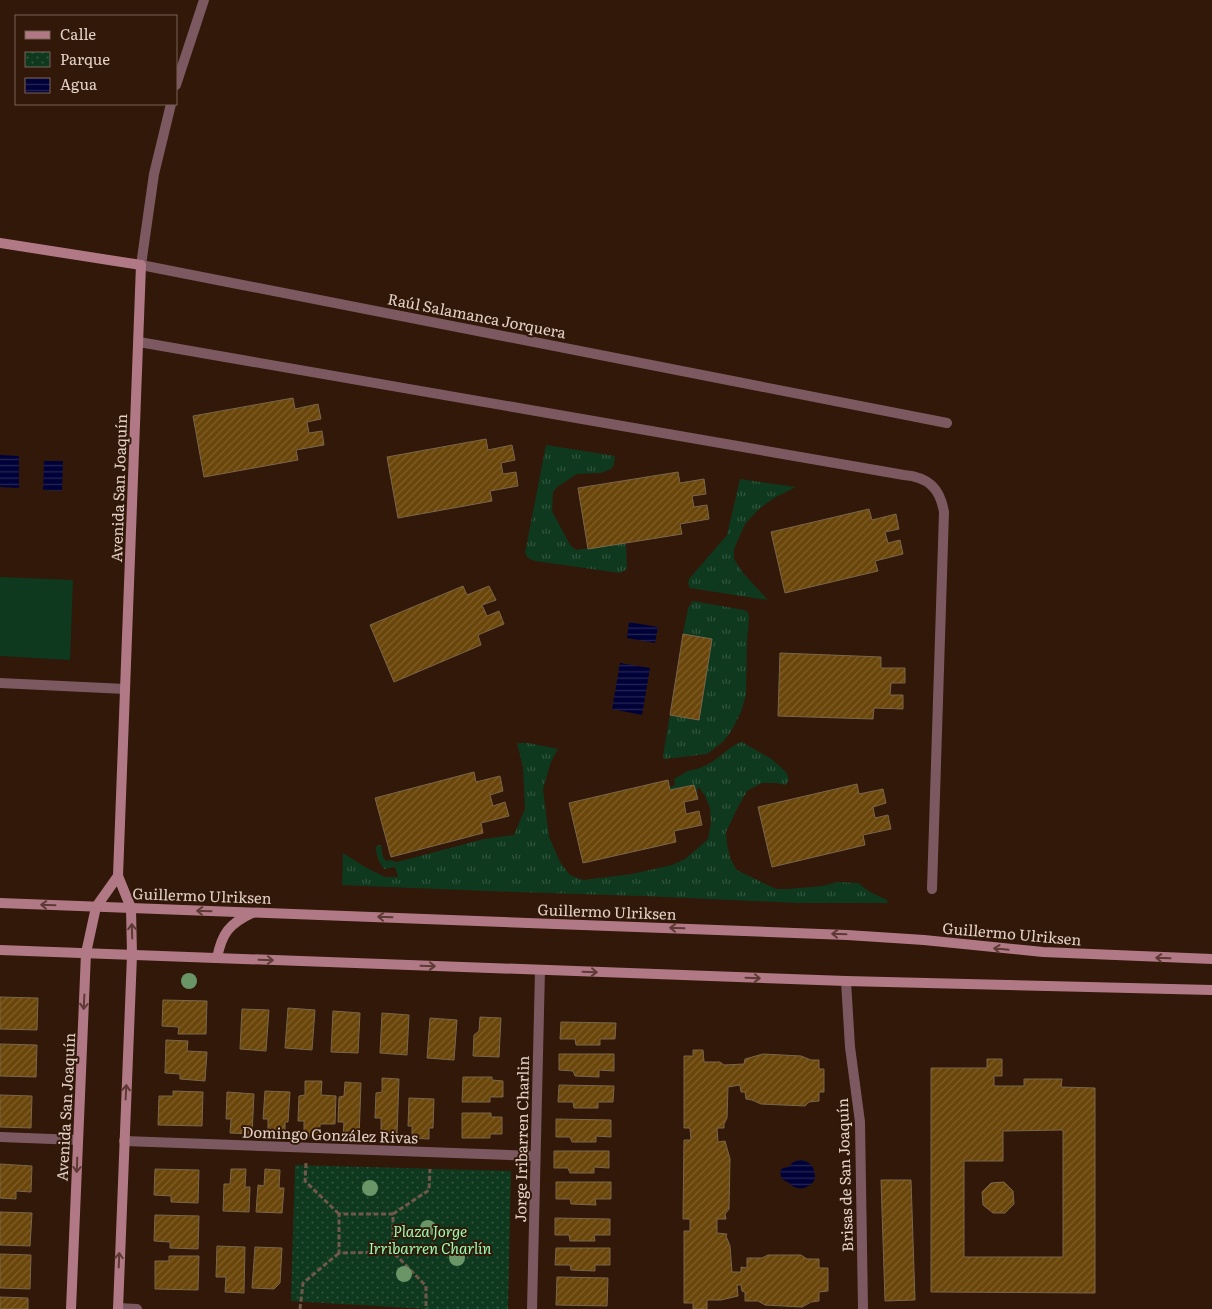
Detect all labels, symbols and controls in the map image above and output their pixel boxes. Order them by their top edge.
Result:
legend [15,15,178,105]
text: Calle [60,22,96,45]
text: Parque [60,47,110,70]
text: Agua [60,72,98,95]
street label: Raúl Salamanca Jorquera [386,286,569,344]
street label: Avenida San Joaquín [104,413,132,563]
street label: Guillermo Ulriksen [132,881,272,909]
street label: Guillermo Ulriksen [537,897,677,925]
one-way arrow [40,900,56,910]
one-way arrow [196,906,212,915]
one-way arrow [377,913,393,922]
street label: Guillermo Ulriksen [942,915,1082,951]
one-way arrow [127,924,136,940]
one-way arrow [669,924,685,933]
one-way arrow [832,930,848,939]
one-way arrow [993,944,1009,954]
one-way arrow [1156,953,1172,962]
one-way arrow [257,955,273,965]
one-way arrow [420,961,436,971]
one-way arrow [582,967,598,977]
one-way arrow [745,973,761,982]
one-way arrow [80,994,89,1010]
street label: Avenida San Joaquín [50,1032,80,1182]
street label: Jorge Iribarren Charlin [508,1055,534,1223]
one-way arrow [122,1085,131,1101]
street label: Brisas de San Joaquín [830,1098,858,1252]
street label: Domingo González Rivas [241,1119,419,1149]
one-way arrow [72,1156,82,1172]
park label: Plaza Jorge Irribarren Charlín [368,1219,492,1259]
one-way arrow [115,1253,124,1269]

